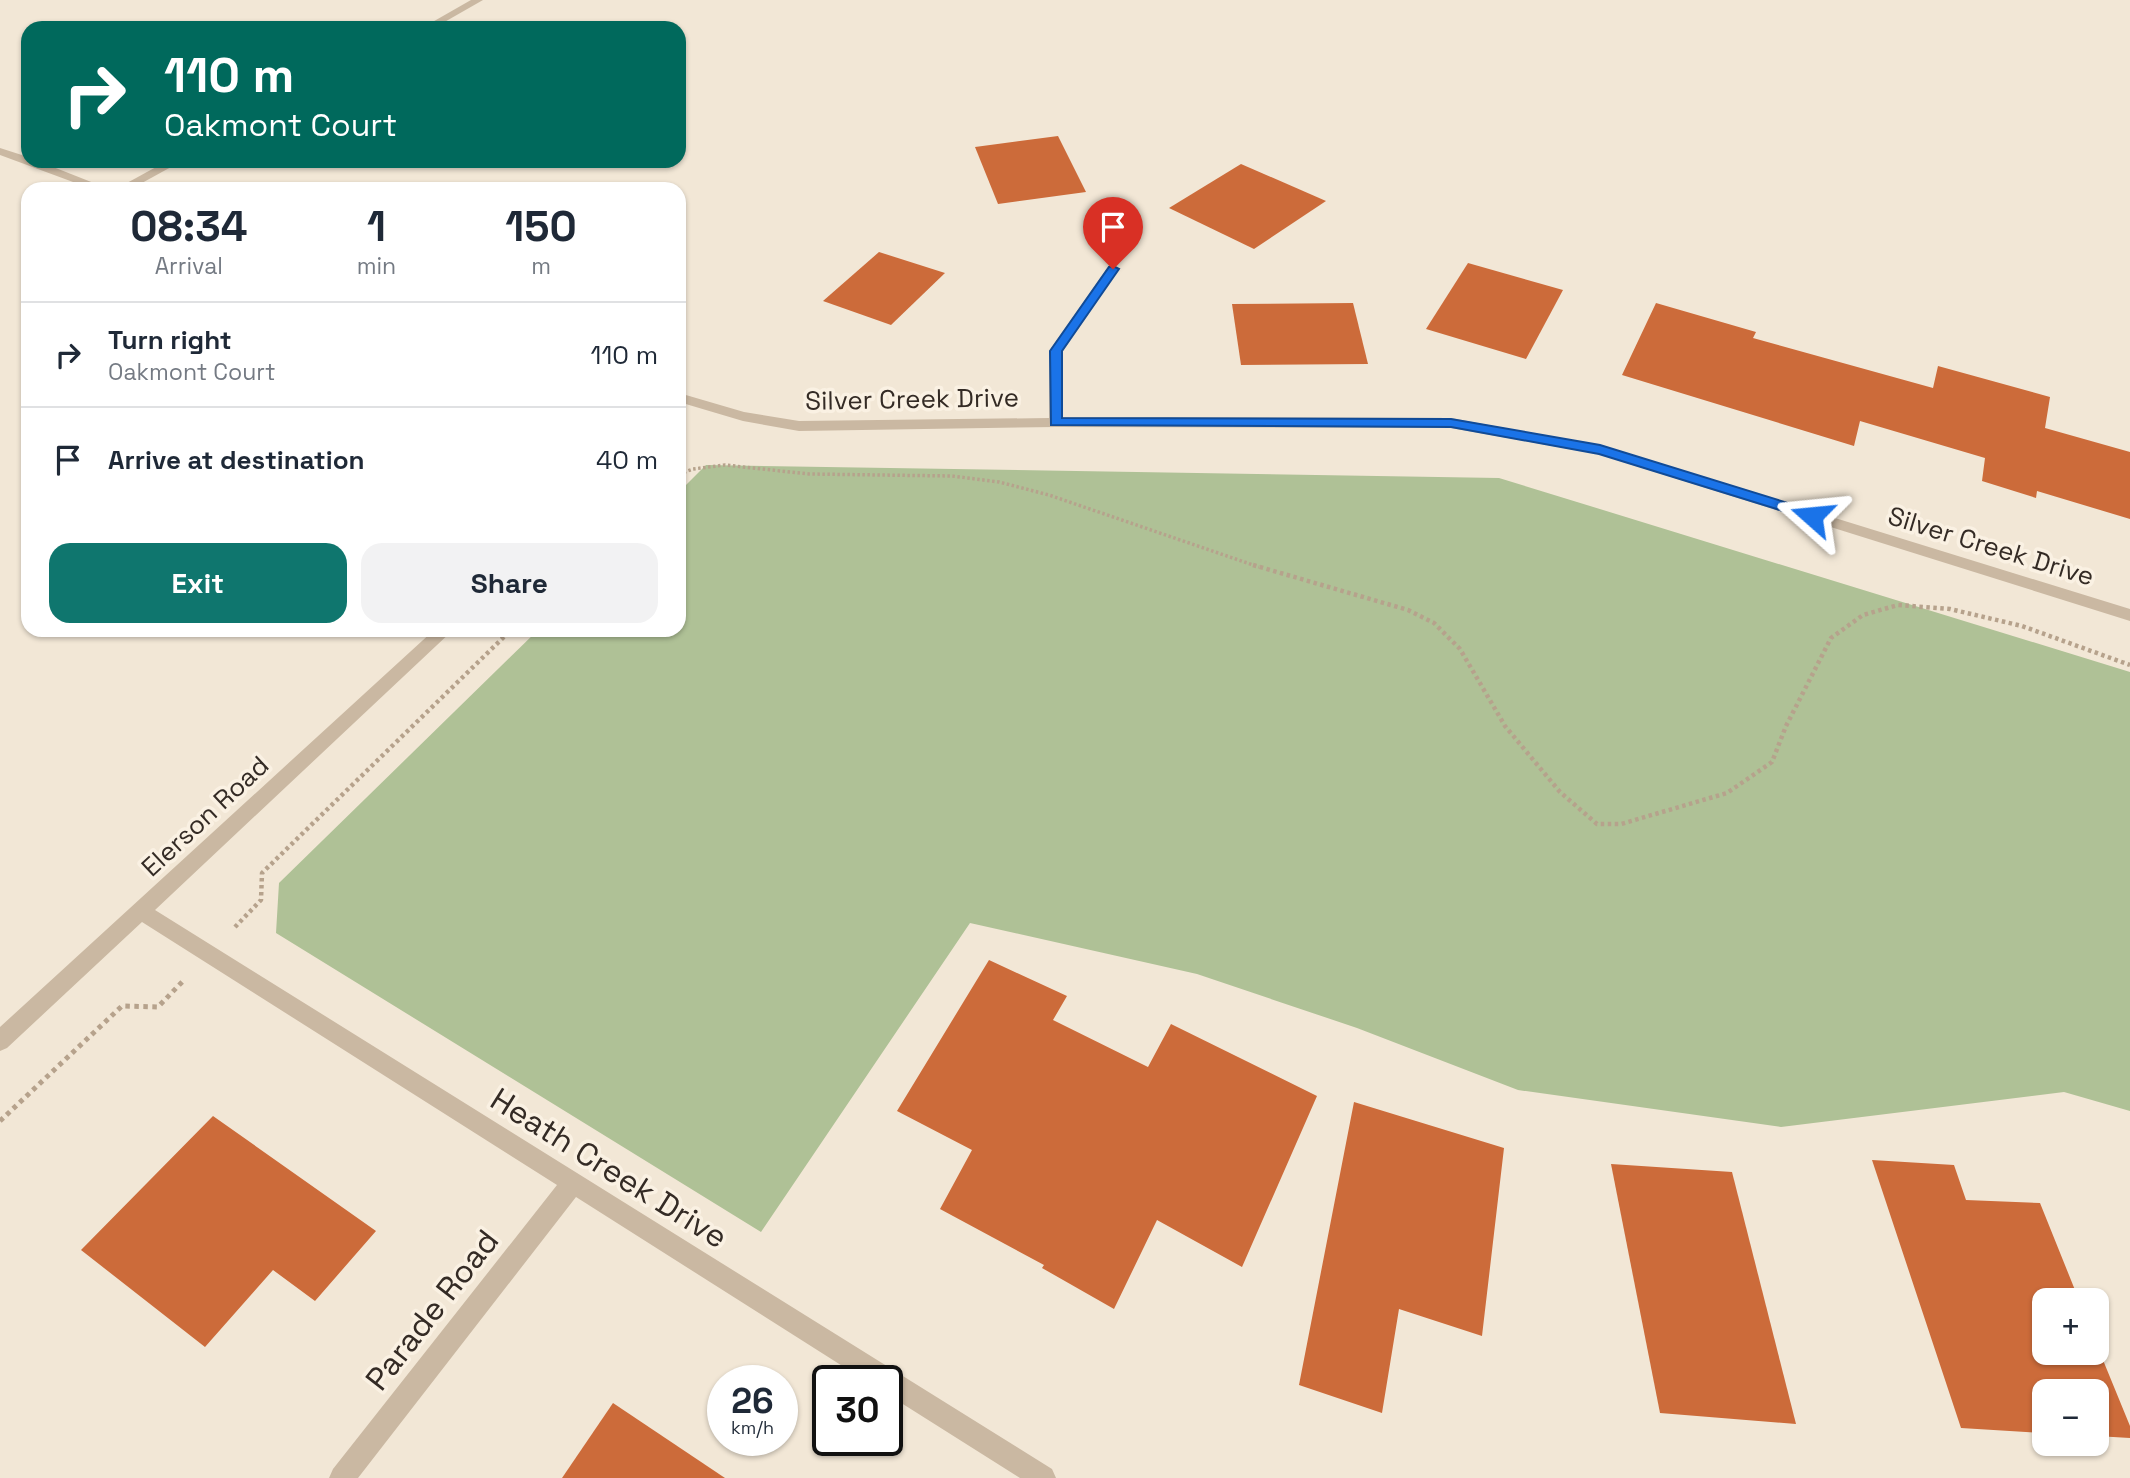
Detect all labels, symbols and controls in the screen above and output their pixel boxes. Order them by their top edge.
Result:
text: 110 m [164,44,294,106]
icon: right [49,49,140,140]
text: Oakmont Court [164,105,397,145]
pin [1083,197,1143,269]
text: 08:34 [130,200,247,253]
text: 1 [367,200,386,253]
text: 150 [505,200,577,253]
icon: arrive [1094,208,1132,246]
text: Arrival [155,251,223,281]
text: min [357,251,396,281]
text: m [531,251,551,281]
text: Turn right [108,323,232,357]
icon: right [49,336,87,374]
text: 110 m [591,338,658,372]
text: Oakmont Court [108,357,276,387]
street label: Silver Creek Drive [805,380,1019,418]
icon: arrive [49,441,87,479]
text: Arrive at destination [108,443,365,477]
text: 40 m [596,443,658,477]
position arrow [1775,479,1849,553]
street label: Silver Creek Drive [1884,498,2098,594]
button: Exit [49,543,347,623]
button: Share [361,543,658,623]
street label: Elerson Road [134,748,276,884]
street label: Heath Creek Drive [483,1079,735,1257]
street label: Parade Road [357,1222,507,1398]
map controls [2032,1288,2109,1456]
button: + [2032,1288,2109,1365]
speed limit sign: 30 [812,1365,903,1456]
text: 26 [731,1379,774,1423]
button: − [2032,1379,2109,1456]
text: km/h [731,1416,774,1439]

